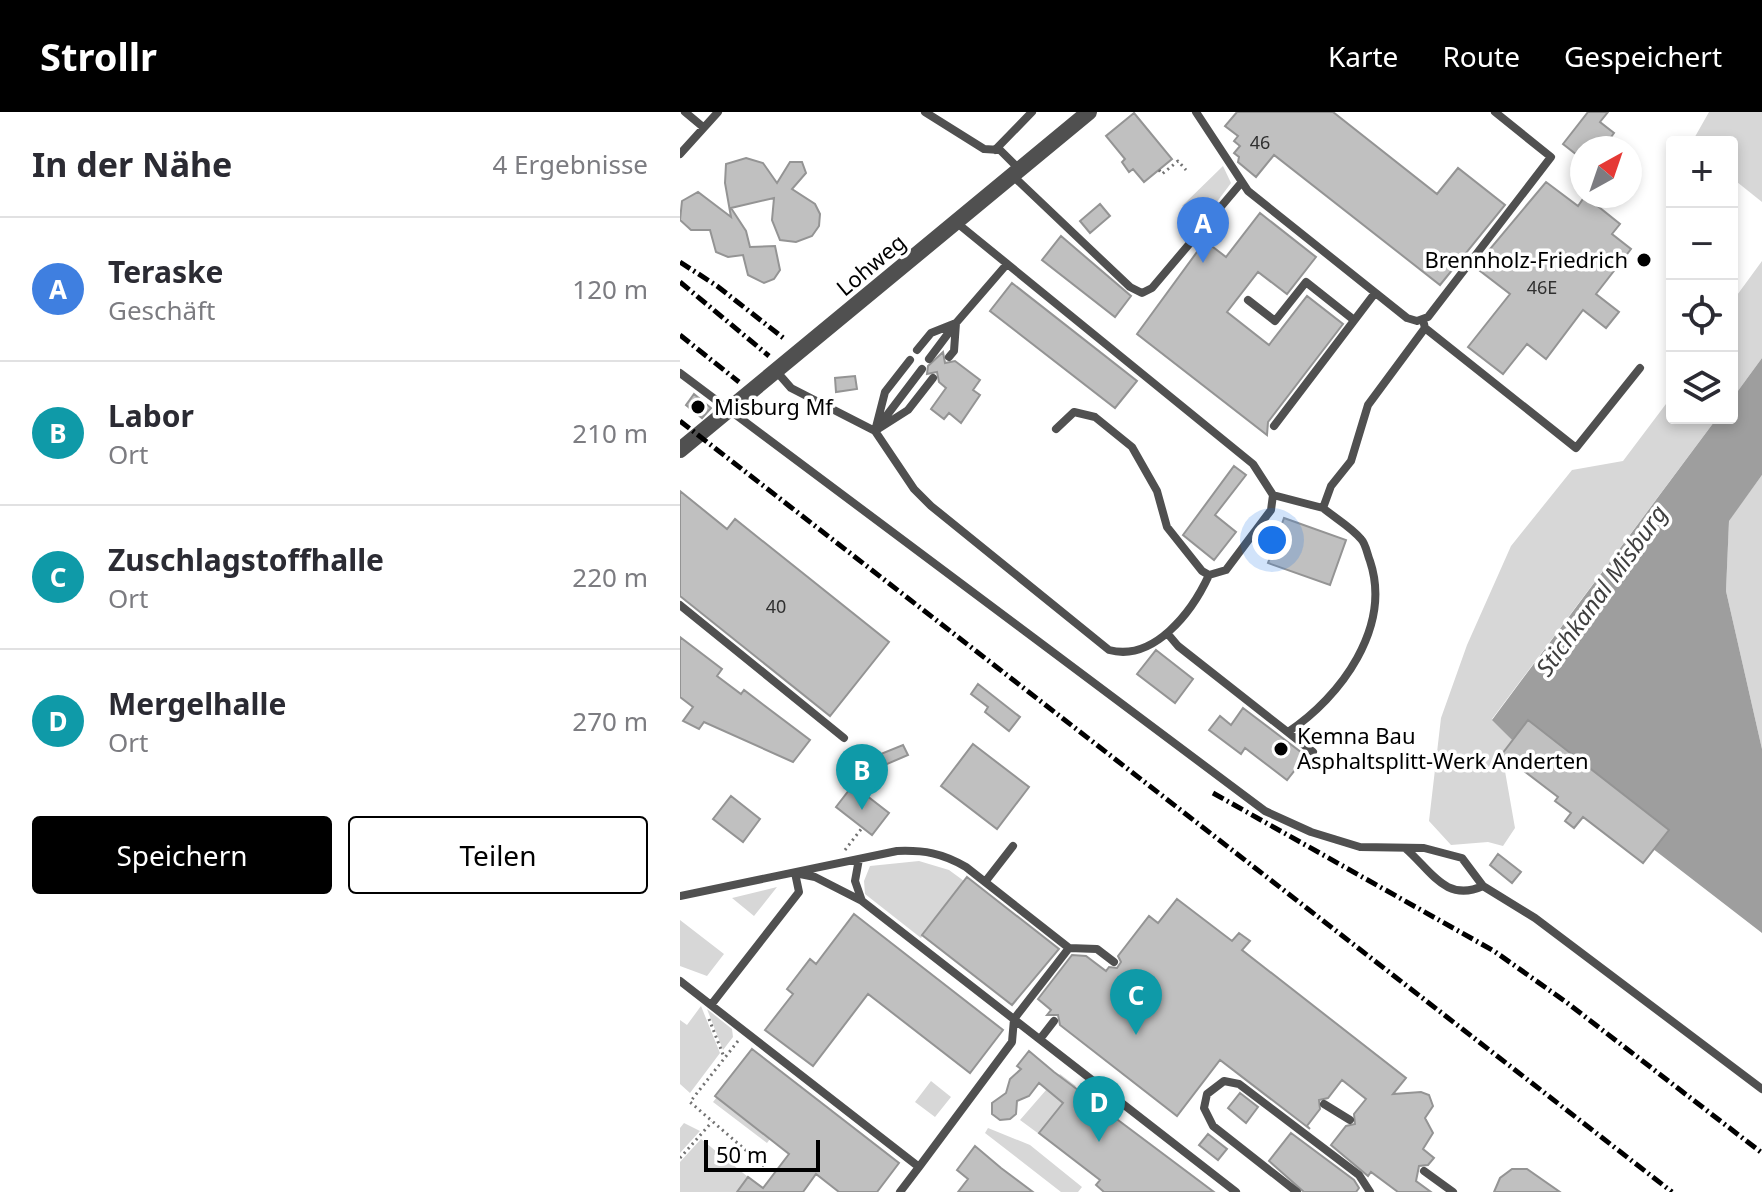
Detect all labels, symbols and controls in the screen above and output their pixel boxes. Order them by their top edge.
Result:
text: Strollr [40,30,157,82]
text: Karte [1328,37,1398,75]
text: Route [1442,37,1520,75]
text: Gespeichert [1564,37,1722,75]
house number: 46 [1250,130,1270,154]
north arrow [1570,136,1642,208]
map controls [1666,136,1738,424]
button: + [1666,136,1738,208]
text: In der Nähe [32,141,232,187]
text: 4 Ergebnisse [492,146,648,182]
pin: A [1177,197,1229,263]
button: − [1666,208,1738,280]
street label: Lohweg [829,226,911,302]
place label: Brennholz-Friedrich [1424,244,1628,274]
text: Teraske [108,251,223,292]
marker: Brennholz-Friedrich [1635,251,1653,269]
text: A [49,271,67,307]
text: 120 m [572,271,648,307]
house number: 46E [1527,275,1557,299]
button: locate [1666,280,1738,352]
text: Geschäft [108,292,216,328]
button: layers [1666,352,1738,424]
place label: Misburg Mf [714,391,834,421]
text: Labor [108,395,194,436]
marker: Misburg Mf [689,398,707,416]
text: B [49,415,67,451]
text: 210 m [572,415,648,451]
text: Ort [108,436,148,472]
water label: Stichkanal Misburg [1527,498,1674,682]
your location [1252,520,1292,560]
text: Zuschlagstoffhalle [108,539,384,580]
text: C [50,559,66,595]
text: 220 m [572,559,648,595]
text: Ort [108,580,148,616]
house number: 40 [766,594,786,618]
text: Mergelhalle [108,683,286,724]
text: D [48,703,68,739]
text: 270 m [572,703,648,739]
place label: Kemna Bau Asphaltsplitt-Werk Anderten [1297,720,1589,775]
text: Ort [108,724,148,760]
marker: Kemna Bau Asphaltsplitt-Werk Anderten [1272,740,1290,758]
pin: B [836,744,888,810]
button: Speichern [32,816,332,894]
button: Teilen [348,816,648,894]
pin: C [1110,969,1162,1035]
pin: D [1073,1076,1125,1142]
scale bar [704,1136,820,1172]
text: 50 m [716,1139,767,1169]

